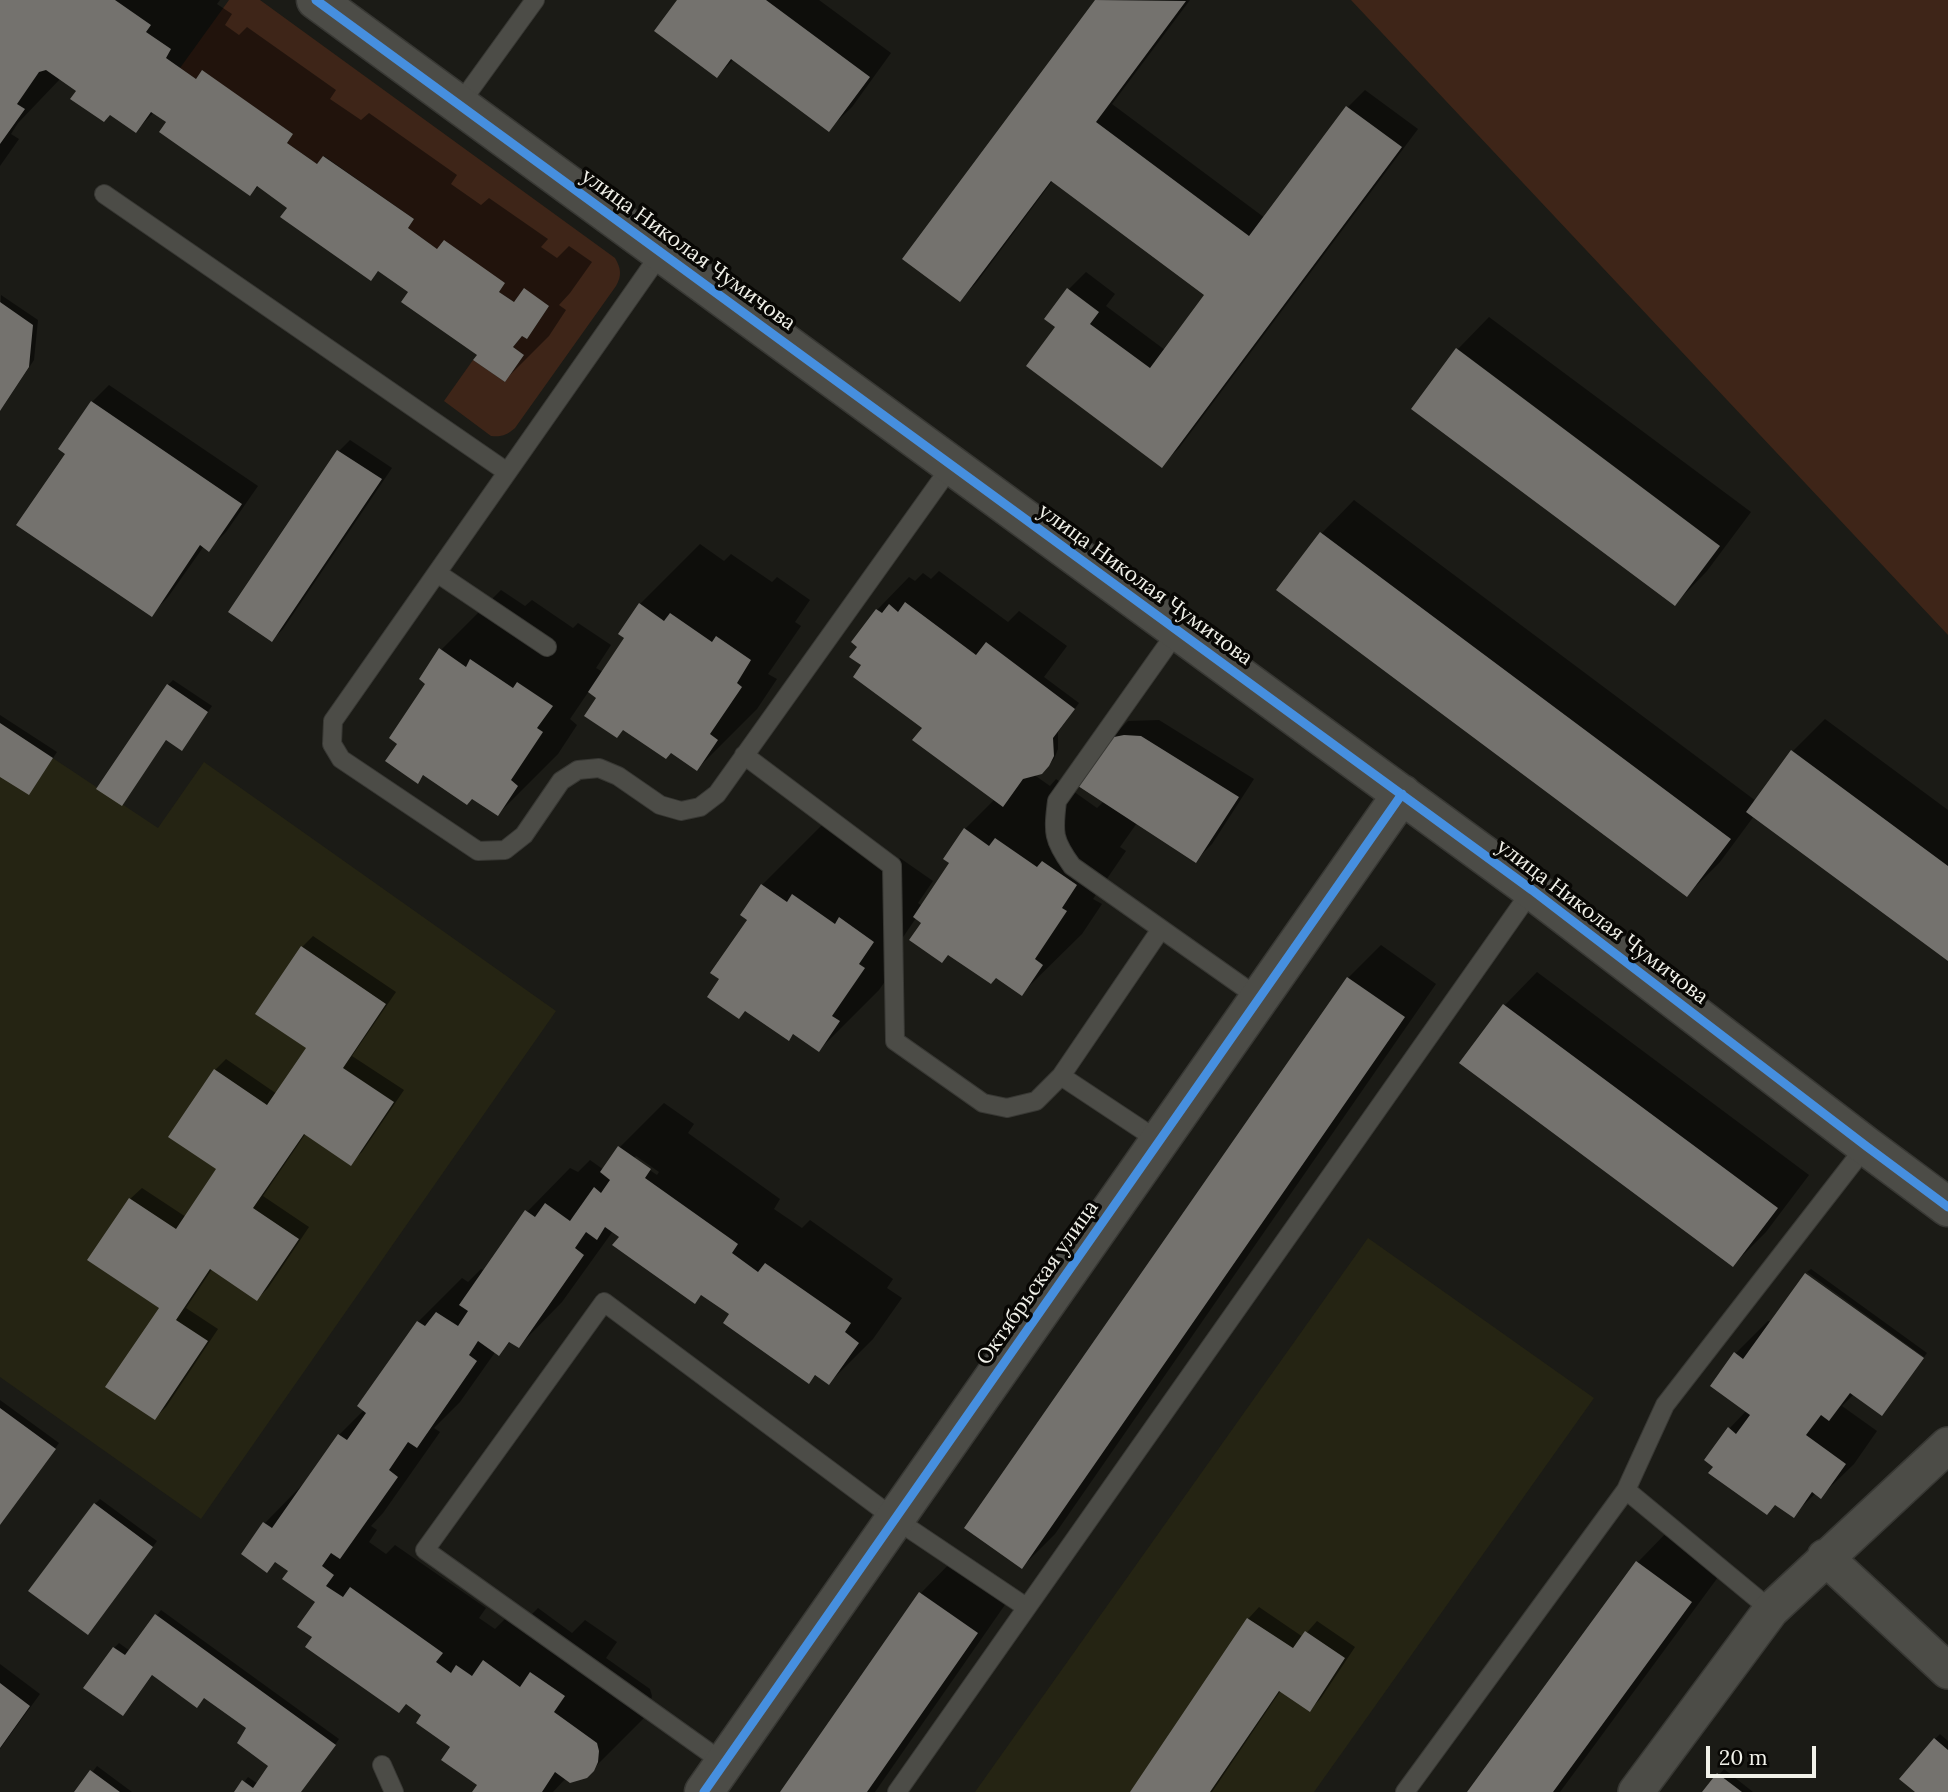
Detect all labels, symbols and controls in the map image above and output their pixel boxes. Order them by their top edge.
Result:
street label: улица Николая Чумичова [576,164,800,336]
street label: улица Николая Чумичова [1033,499,1257,671]
street label: улица Николая Чумичова [1491,834,1713,1010]
street label: Октябрьская улица [972,1196,1104,1370]
scale bar [1710,1732,1820,1776]
text: 20 m [1719,1744,1768,1771]

